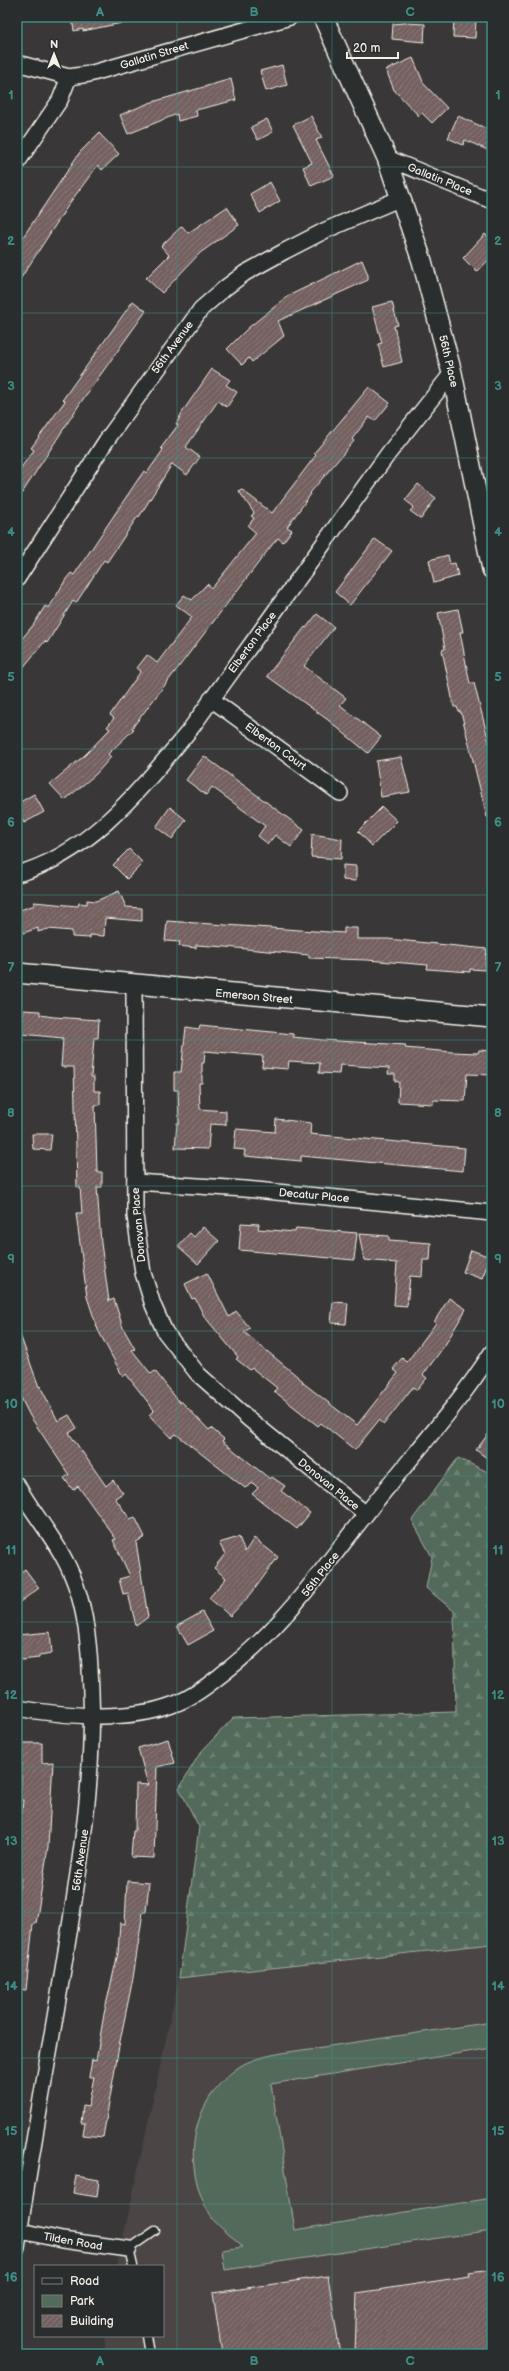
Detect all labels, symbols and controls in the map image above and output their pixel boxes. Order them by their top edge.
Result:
text: A [95,4,104,20]
text: B [249,4,259,20]
text: C [405,4,415,20]
north arrow [34,34,74,74]
scale bar [347,34,398,60]
text: N [50,38,58,51]
street label: Gallatin Street [118,39,190,72]
text: 20 m [353,41,380,56]
text: 1 [8,87,14,103]
text: 1 [495,87,501,103]
street label: Gallatin Place [406,161,474,199]
text: 2 [7,233,15,249]
text: 2 [494,233,502,249]
street label: 56th Avenue [149,318,196,376]
street label: 56th Place [436,334,461,389]
text: 3 [7,378,15,394]
text: 3 [494,378,502,394]
text: 4 [7,524,15,540]
text: 4 [494,524,502,540]
street label: Elberton Place [226,609,279,676]
text: 5 [7,669,15,685]
text: 5 [494,669,502,685]
street label: Elberton Court [243,720,309,773]
text: 6 [7,814,15,830]
text: 6 [494,814,502,830]
text: 7 [7,960,15,976]
text: 7 [494,960,502,976]
street label: Emerson Street [215,987,294,1006]
text: 8 [7,1105,15,1121]
text: 8 [494,1105,502,1121]
street label: Decatur Place [278,1186,350,1205]
street label: Donovan Place [129,1187,148,1263]
text: 9 [7,1251,15,1267]
text: 9 [494,1251,502,1267]
text: 10 [4,1396,18,1412]
text: 10 [491,1396,505,1412]
street label: Donovan Place [295,1456,362,1513]
text: 11 [6,1542,16,1558]
text: 11 [493,1542,503,1558]
street label: 56th Place [299,1549,342,1599]
text: 12 [4,1687,18,1703]
text: 12 [491,1687,505,1703]
street label: 56th Avenue [70,1828,91,1892]
text: 13 [4,1833,18,1849]
text: 13 [491,1833,505,1849]
text: 14 [4,1978,18,1994]
text: 14 [491,1978,505,1994]
text: 15 [5,2123,18,2139]
text: 15 [492,2123,505,2139]
street label: Tilden Road [42,2230,103,2253]
legend [34,2265,164,2337]
text: 16 [4,2269,18,2285]
text: 16 [491,2269,505,2285]
text: Road [70,2274,99,2289]
text: Park [70,2294,94,2309]
text: Building [70,2314,114,2329]
text: A [95,2353,104,2369]
text: B [249,2353,259,2369]
text: C [405,2353,415,2369]

